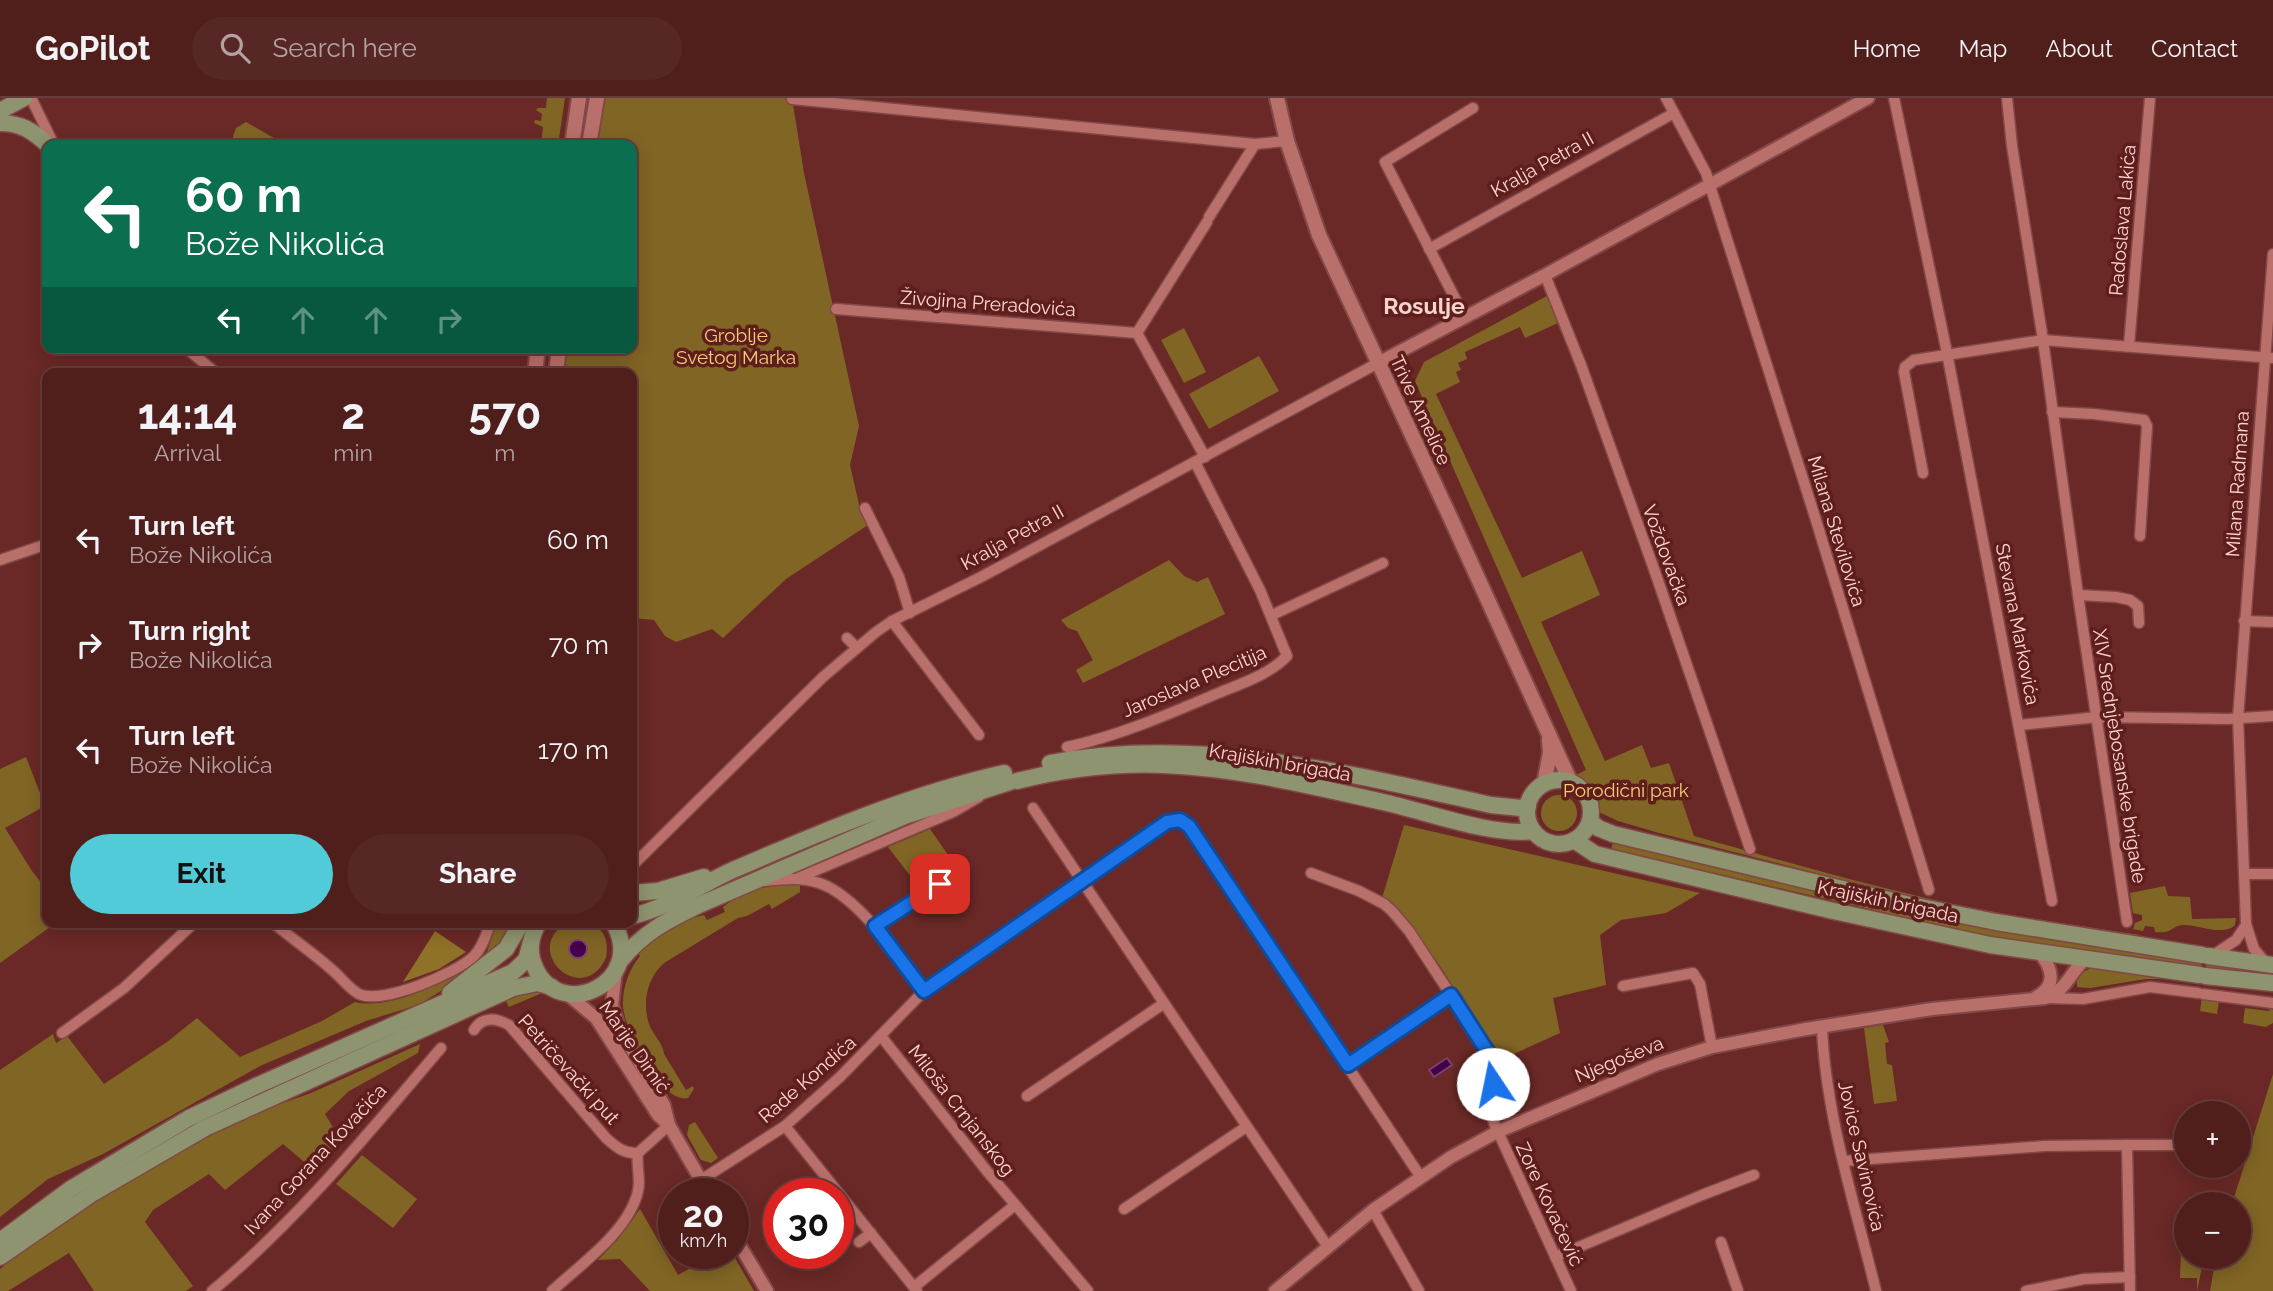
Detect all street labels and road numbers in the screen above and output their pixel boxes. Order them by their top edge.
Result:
street label: Kralja Petra II [1487,127,1597,201]
street label: Radoslava Lakića [2104,144,2140,296]
street label: Živojina Preradovića [899,286,1077,320]
street label: Trive Amelice [1386,352,1456,468]
street label: Milana Radmana [2221,410,2253,558]
street label: Milana Stevilovića [1804,453,1870,609]
street label: Kralja Petra II [957,500,1067,574]
street label: Voždovačka [1639,502,1695,608]
street label: Stevana Markovića [1992,541,2044,707]
street label: XIV Srednjebosanske brigade [2089,627,2151,885]
street label: Jaroslava Plecitija [1119,641,1269,721]
street label: Krajiških brigada [1207,739,1353,785]
street label: Krajiških brigada [1815,875,1961,927]
street label: Marije Dimić [595,997,675,1097]
street label: Petričevački put [514,1010,625,1129]
street label: Rade Kondića [754,1031,860,1127]
street label: Njegoševa [1572,1031,1666,1087]
street label: Miloša Crnjanskog [904,1040,1020,1180]
street label: Ivana Gorana Kovačića [240,1079,390,1239]
street label: Jovice Savinovića [1834,1079,1890,1233]
street label: Zore Kovačević [1512,1139,1588,1269]

